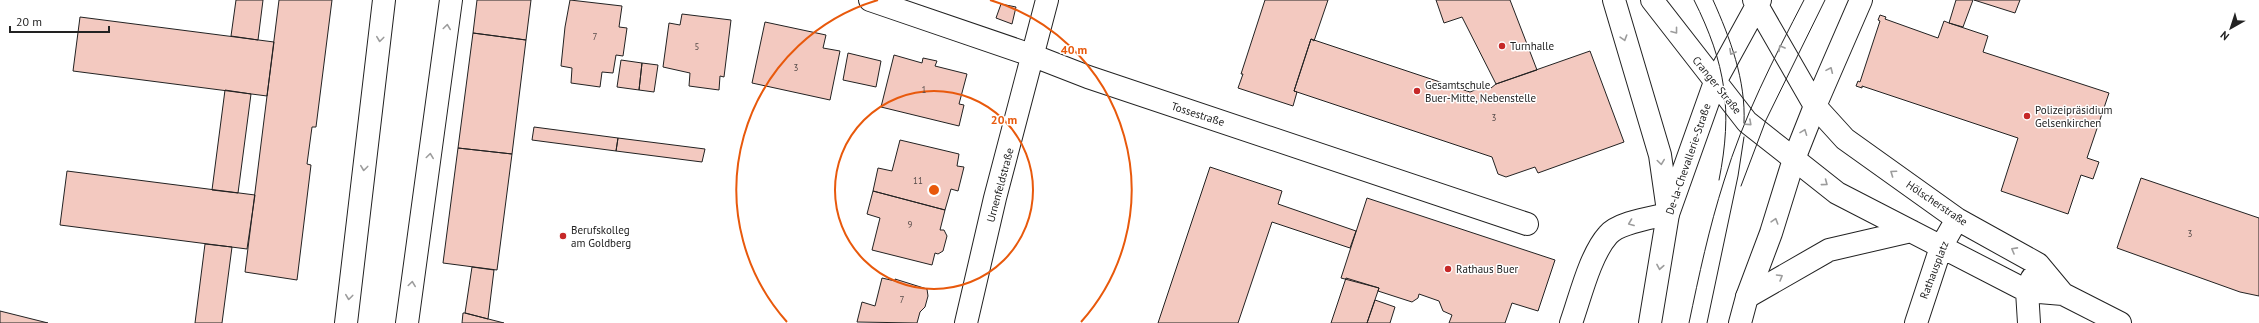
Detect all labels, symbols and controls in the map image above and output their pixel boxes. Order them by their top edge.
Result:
scale bar [10,8,109,34]
north arrow [2211,8,2251,48]
text: 20 m [16,14,42,29]
one-way arrow [442,24,451,30]
one-way arrow [1670,27,1677,34]
text: N [2217,28,2232,43]
house number: 7 [593,31,598,42]
one-way arrow [1619,34,1628,41]
one-way arrow [376,36,385,42]
place label: Turnhalle [1510,39,1555,53]
house number: 5 [695,41,700,52]
marker: Turnhalle [1497,41,1507,51]
text: 40 m [1061,42,1087,57]
one-way arrow [1778,45,1785,52]
one-way arrow [1729,48,1736,55]
street label: Cranger Straße [1689,53,1745,117]
house number: 3 [794,62,799,73]
one-way arrow [1826,67,1834,74]
place label: Gesamtschule Buer-Mitte, Nebenstelle [1425,78,1537,105]
house number: 1 [922,84,927,95]
marker: Gesamtschule Buer-Mitte, Nebenstelle [1412,86,1422,96]
street label: Tossestraße [1170,99,1227,129]
street label: De-la-Chevallerie-Straße [1662,101,1714,217]
place label: Polizeipräsidium Gelsenkirchen [2035,103,2113,130]
marker: Polizeipräsidium Gelsenkirchen [2022,111,2032,121]
text: 20 m [991,112,1017,127]
house number: 3 [1492,112,1497,123]
one-way arrow [1744,118,1752,125]
one-way arrow [1799,129,1807,137]
street label: Urnenfeldstraße [983,146,1017,224]
one-way arrow [425,152,434,159]
one-way arrow [1656,159,1665,165]
one-way arrow [360,165,369,171]
one-way arrow [1890,171,1897,178]
house number: 11 [913,175,923,186]
street label: Hölscherstraße [1904,177,1971,229]
one-way arrow [1820,178,1827,185]
centre of rings [927,183,941,197]
one-way arrow [1770,218,1779,225]
house number: 9 [908,219,913,230]
one-way arrow [1627,219,1634,227]
place label: Berufskolleg am Goldberg [571,223,631,250]
house number: 3 [2188,228,2193,239]
marker: Berufskolleg am Goldberg [558,231,568,241]
street label: Rathausplatz [1917,239,1951,301]
one-way arrow [2011,248,2018,255]
place label: Rathaus Buer [1456,262,1519,276]
one-way arrow [1656,263,1664,270]
marker: Rathaus Buer [1443,264,1453,274]
one-way arrow [1776,275,1784,282]
one-way arrow [407,281,416,287]
one-way arrow [345,294,354,300]
house number: 7 [900,294,905,305]

